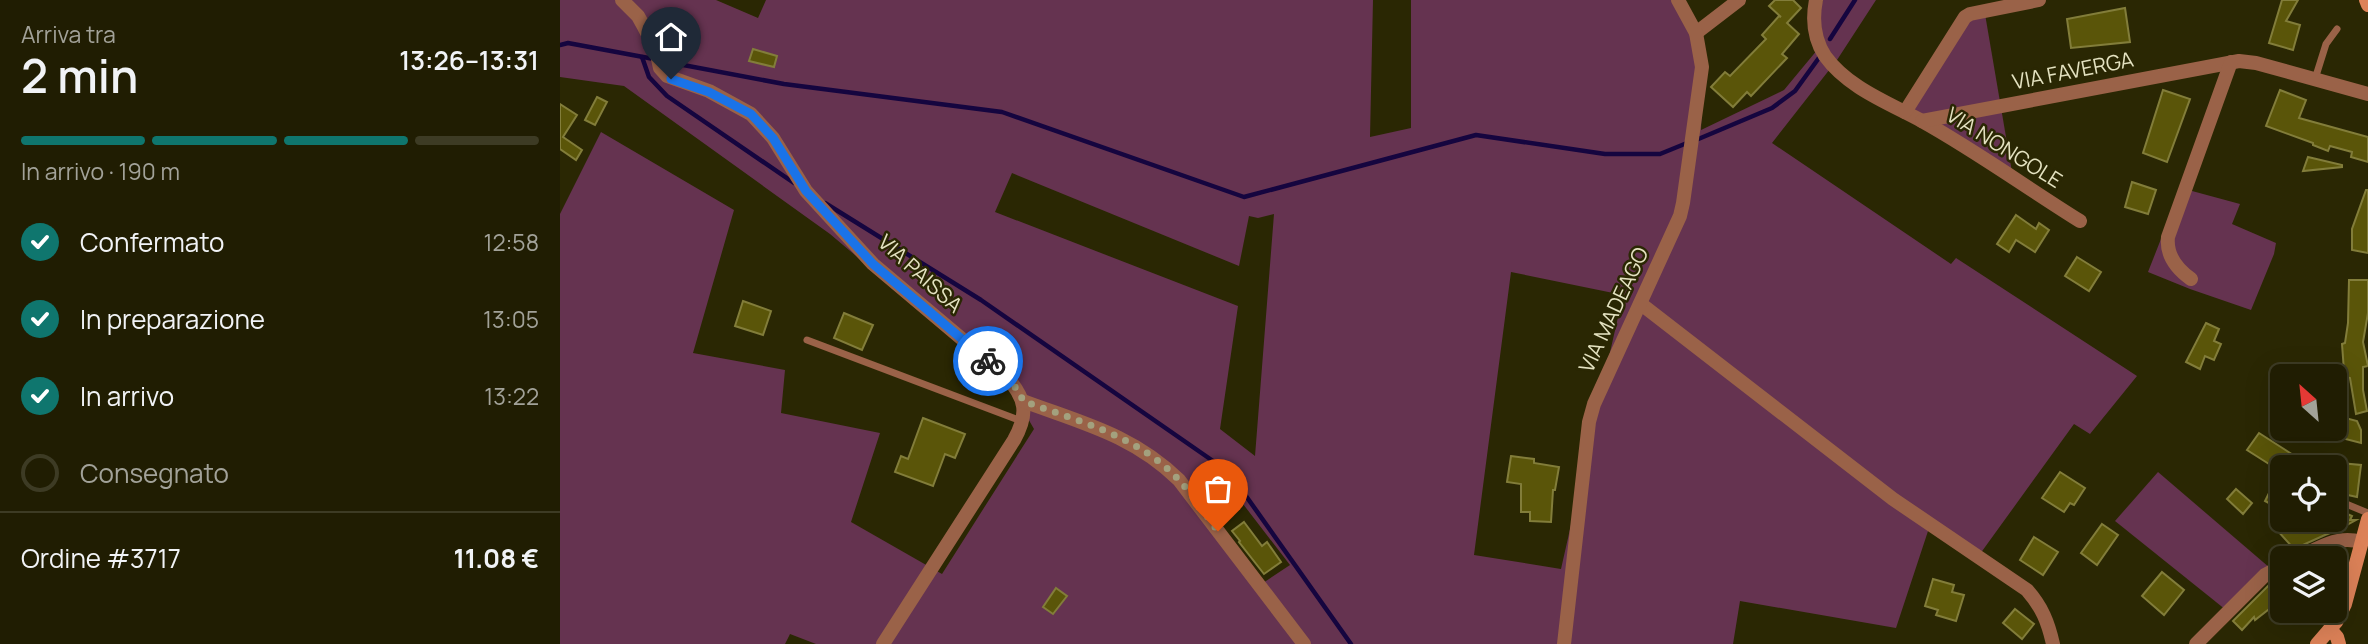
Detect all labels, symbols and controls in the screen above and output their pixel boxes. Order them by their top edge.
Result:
pin [641,7,701,79]
text: Arriva tra [21,18,116,50]
icon: home [652,18,690,56]
text: 13:26–13:31 [399,42,539,78]
text: 2 min [21,44,138,107]
street label: VIA FAVERGA [2010,45,2136,95]
street label: VIA NONGOLE [1941,100,2068,194]
text: In arrivo · 190 m [21,155,180,187]
icon: check [21,223,59,261]
text: Confermato [80,224,224,260]
text: 12:58 [483,226,539,258]
street label: VIA PAISSA [872,228,969,319]
street label: VIA MADEAGO [1572,242,1654,377]
icon: check [21,300,59,338]
text: In preparazione [80,301,265,337]
text: 13:05 [483,303,539,335]
courier [953,326,1023,396]
icon: bike [969,342,1007,380]
north arrow [2270,364,2347,441]
map controls [2270,364,2347,623]
icon: check [21,377,59,415]
text: In arrivo [80,378,174,414]
text: 13:22 [484,380,539,412]
text: Consegnato [80,455,229,491]
button: locate [2270,455,2347,532]
pin [1188,459,1248,531]
icon: bag [1199,470,1237,508]
text: Ordine #3717 [21,540,181,576]
text: 11.08 € [453,540,539,576]
button: layers [2270,546,2347,623]

